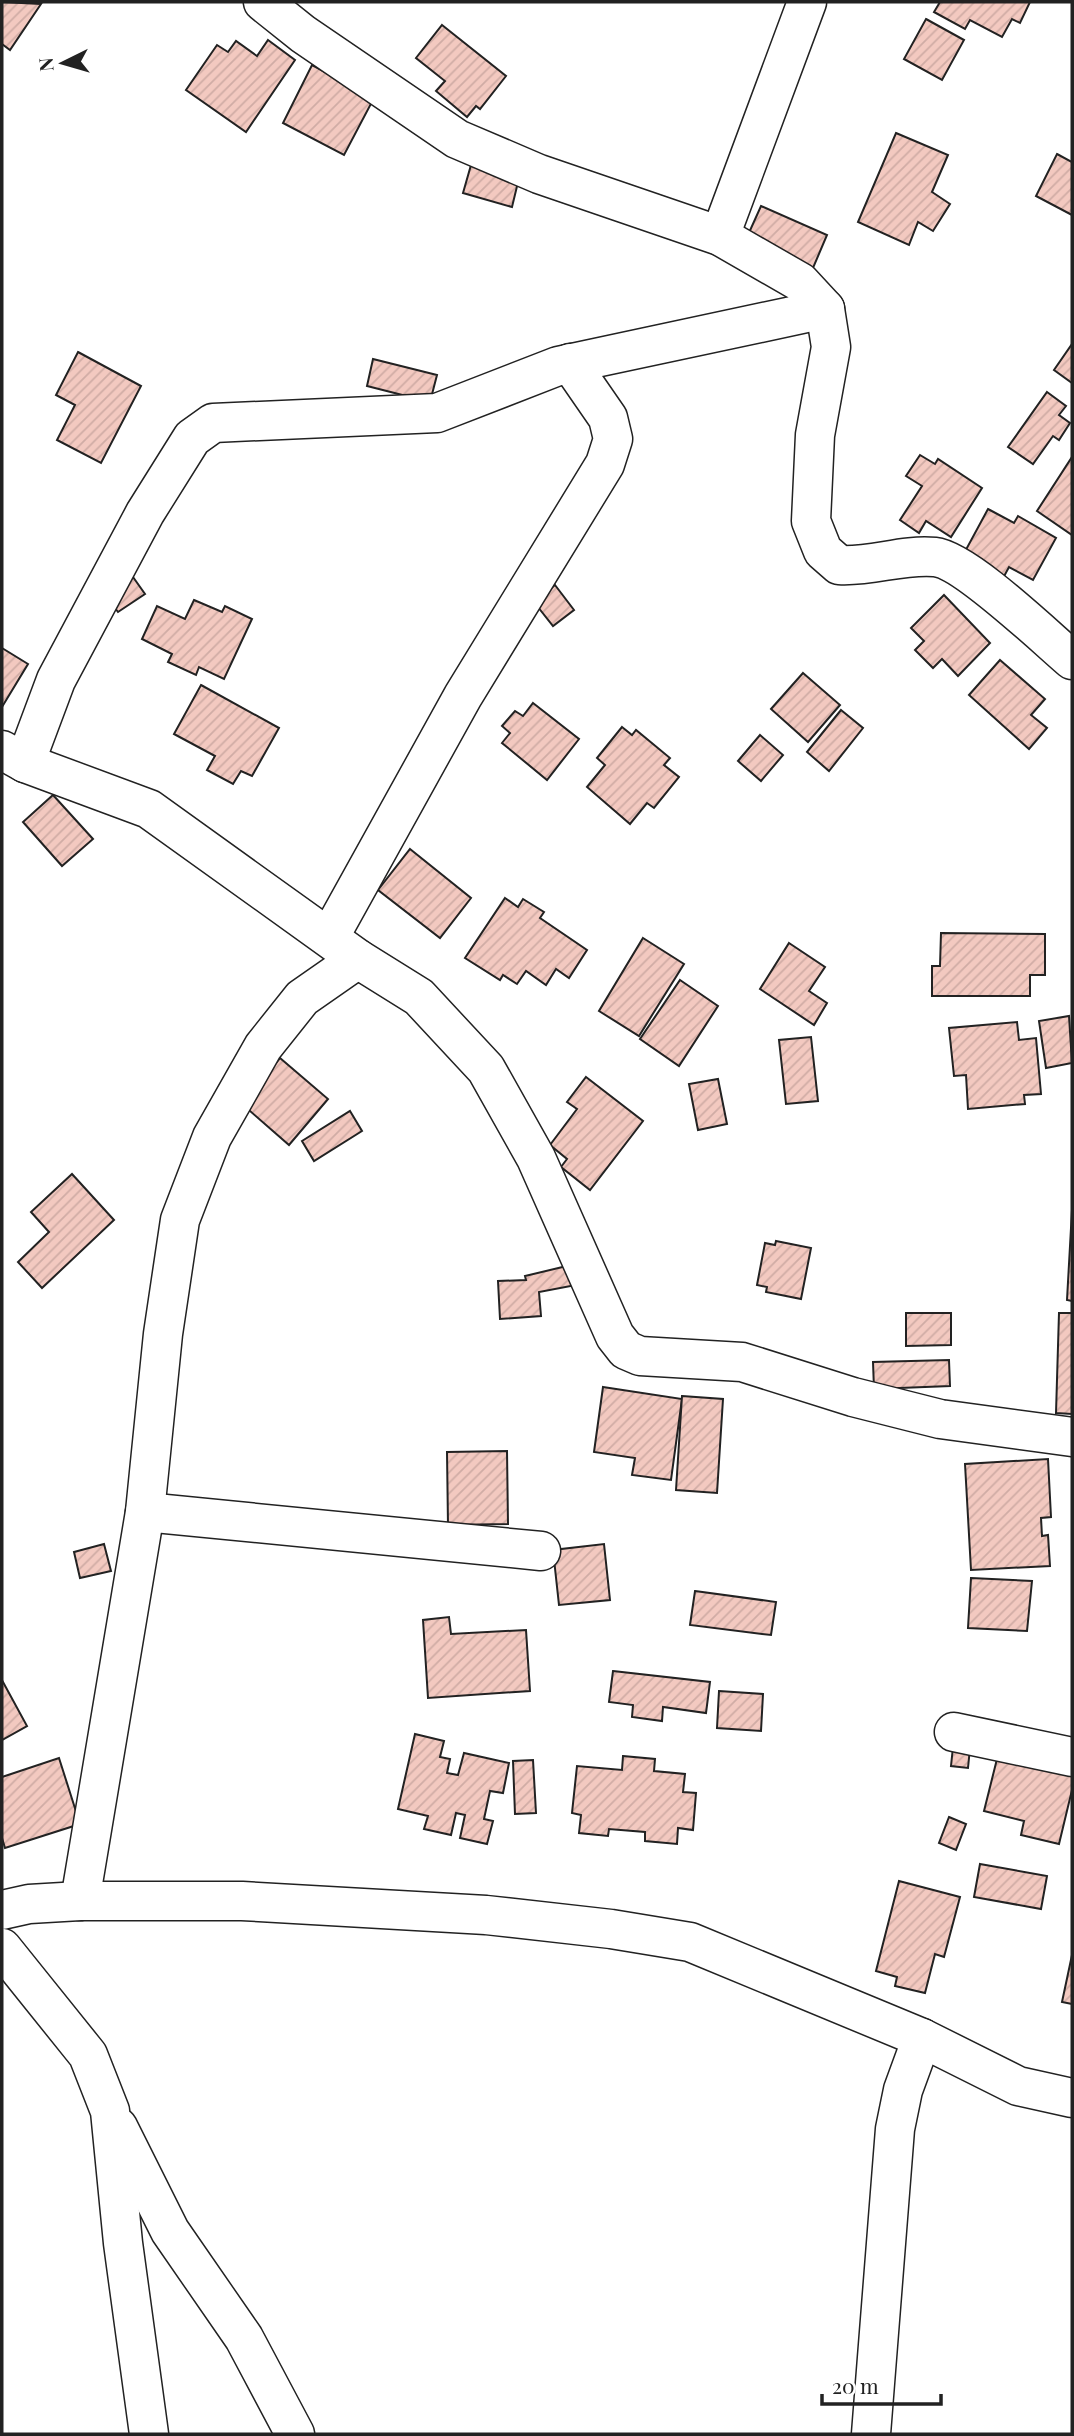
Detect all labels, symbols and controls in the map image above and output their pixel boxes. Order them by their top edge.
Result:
north arrow [28,28,98,98]
text: N [31,56,59,73]
scale bar [822,2362,941,2406]
text: 20 m [832,2371,879,2399]

